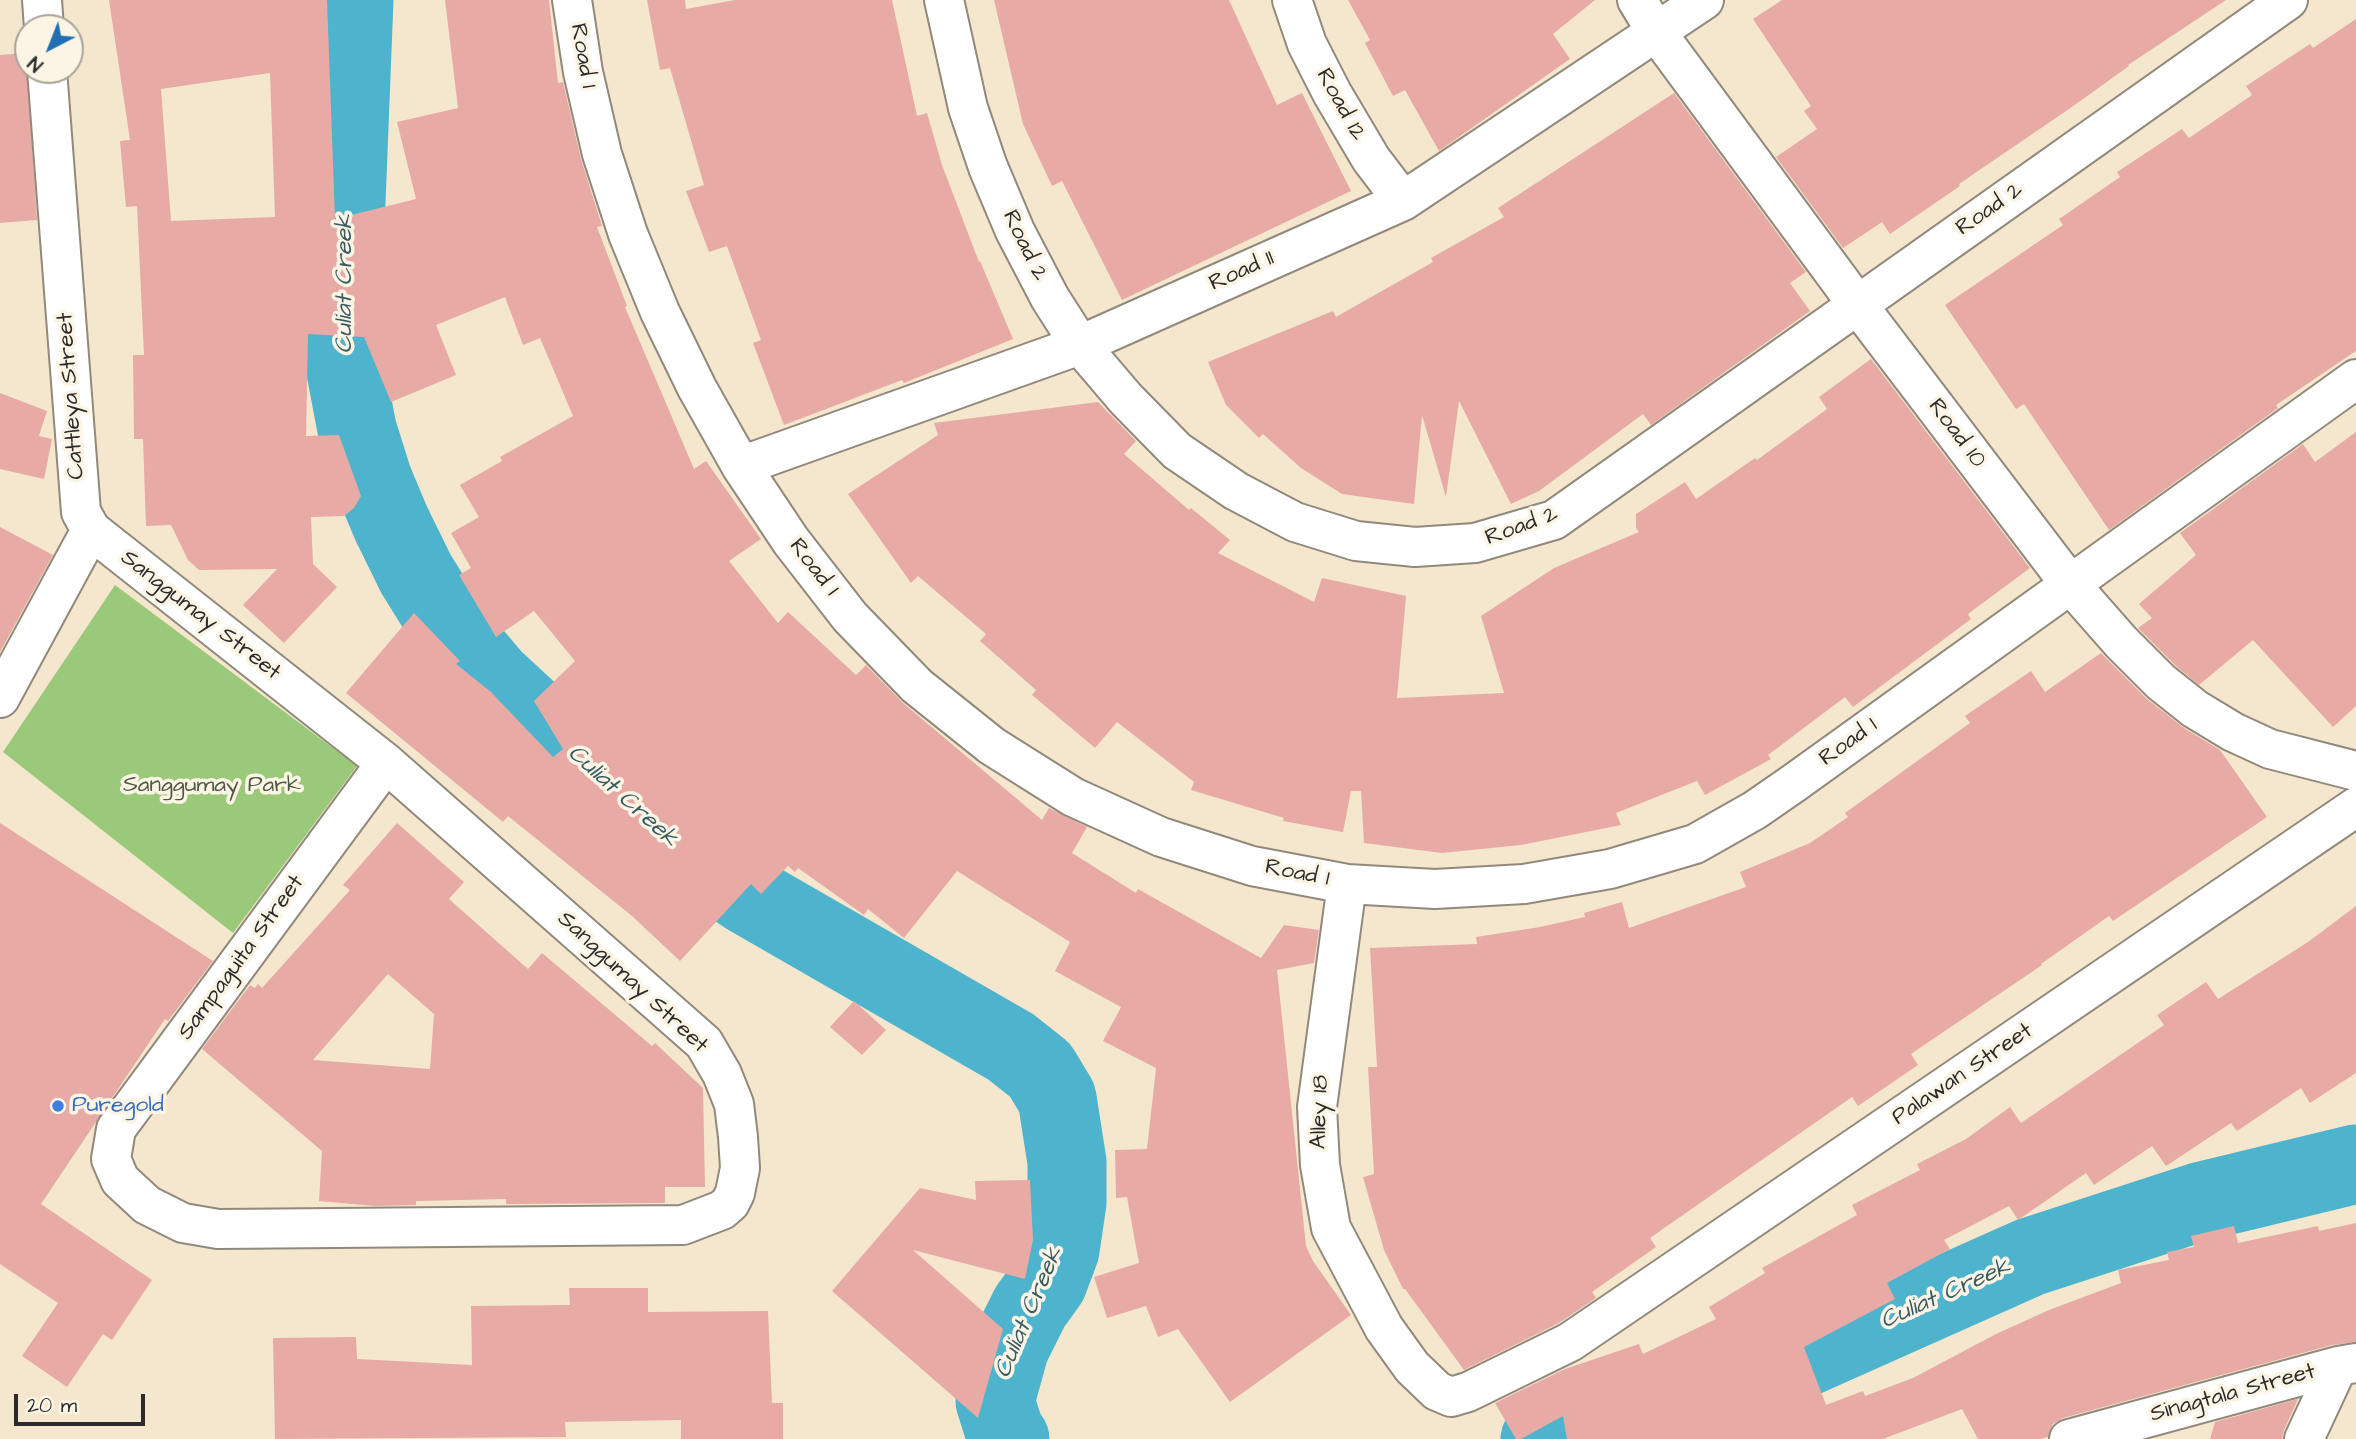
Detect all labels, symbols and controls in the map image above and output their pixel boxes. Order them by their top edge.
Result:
north arrow [14,14,84,84]
street label: Road 1 [563,22,601,90]
text: N [22,49,49,78]
street label: Road 12 [1309,64,1371,146]
street label: Road 2 [1951,177,2029,243]
street label: Road 2 [995,206,1053,286]
water label: Culiat Creek [332,214,360,354]
street label: Road 11 [1205,246,1279,298]
street label: Cattleya Street [52,312,92,480]
street label: Road 10 [1921,394,1991,474]
street label: Road 2 [1482,501,1562,553]
street label: Road 1 [782,534,844,602]
street label: Sanggumay Street [114,545,286,687]
street label: Road 1 [1815,713,1883,773]
water label: Culiat Creek [561,740,683,854]
park label: Sanggumay Park [123,772,301,800]
street label: Road 1 [1262,854,1332,894]
street label: Sampaguita Street [173,870,311,1046]
street label: Sanggumay Street [551,906,713,1060]
street label: Palawan Street [1887,1018,2039,1132]
street label: Alley 18 [1306,1074,1336,1150]
place label: Puregold [72,1092,164,1120]
marker: Puregold [50,1098,66,1114]
water label: Culiat Creek [990,1243,1070,1383]
water label: Culiat Creek [1877,1254,2015,1336]
street label: Sinagtala Street [2147,1359,2319,1429]
scale bar [18,1380,149,1424]
text: 20 m [27,1391,77,1420]

